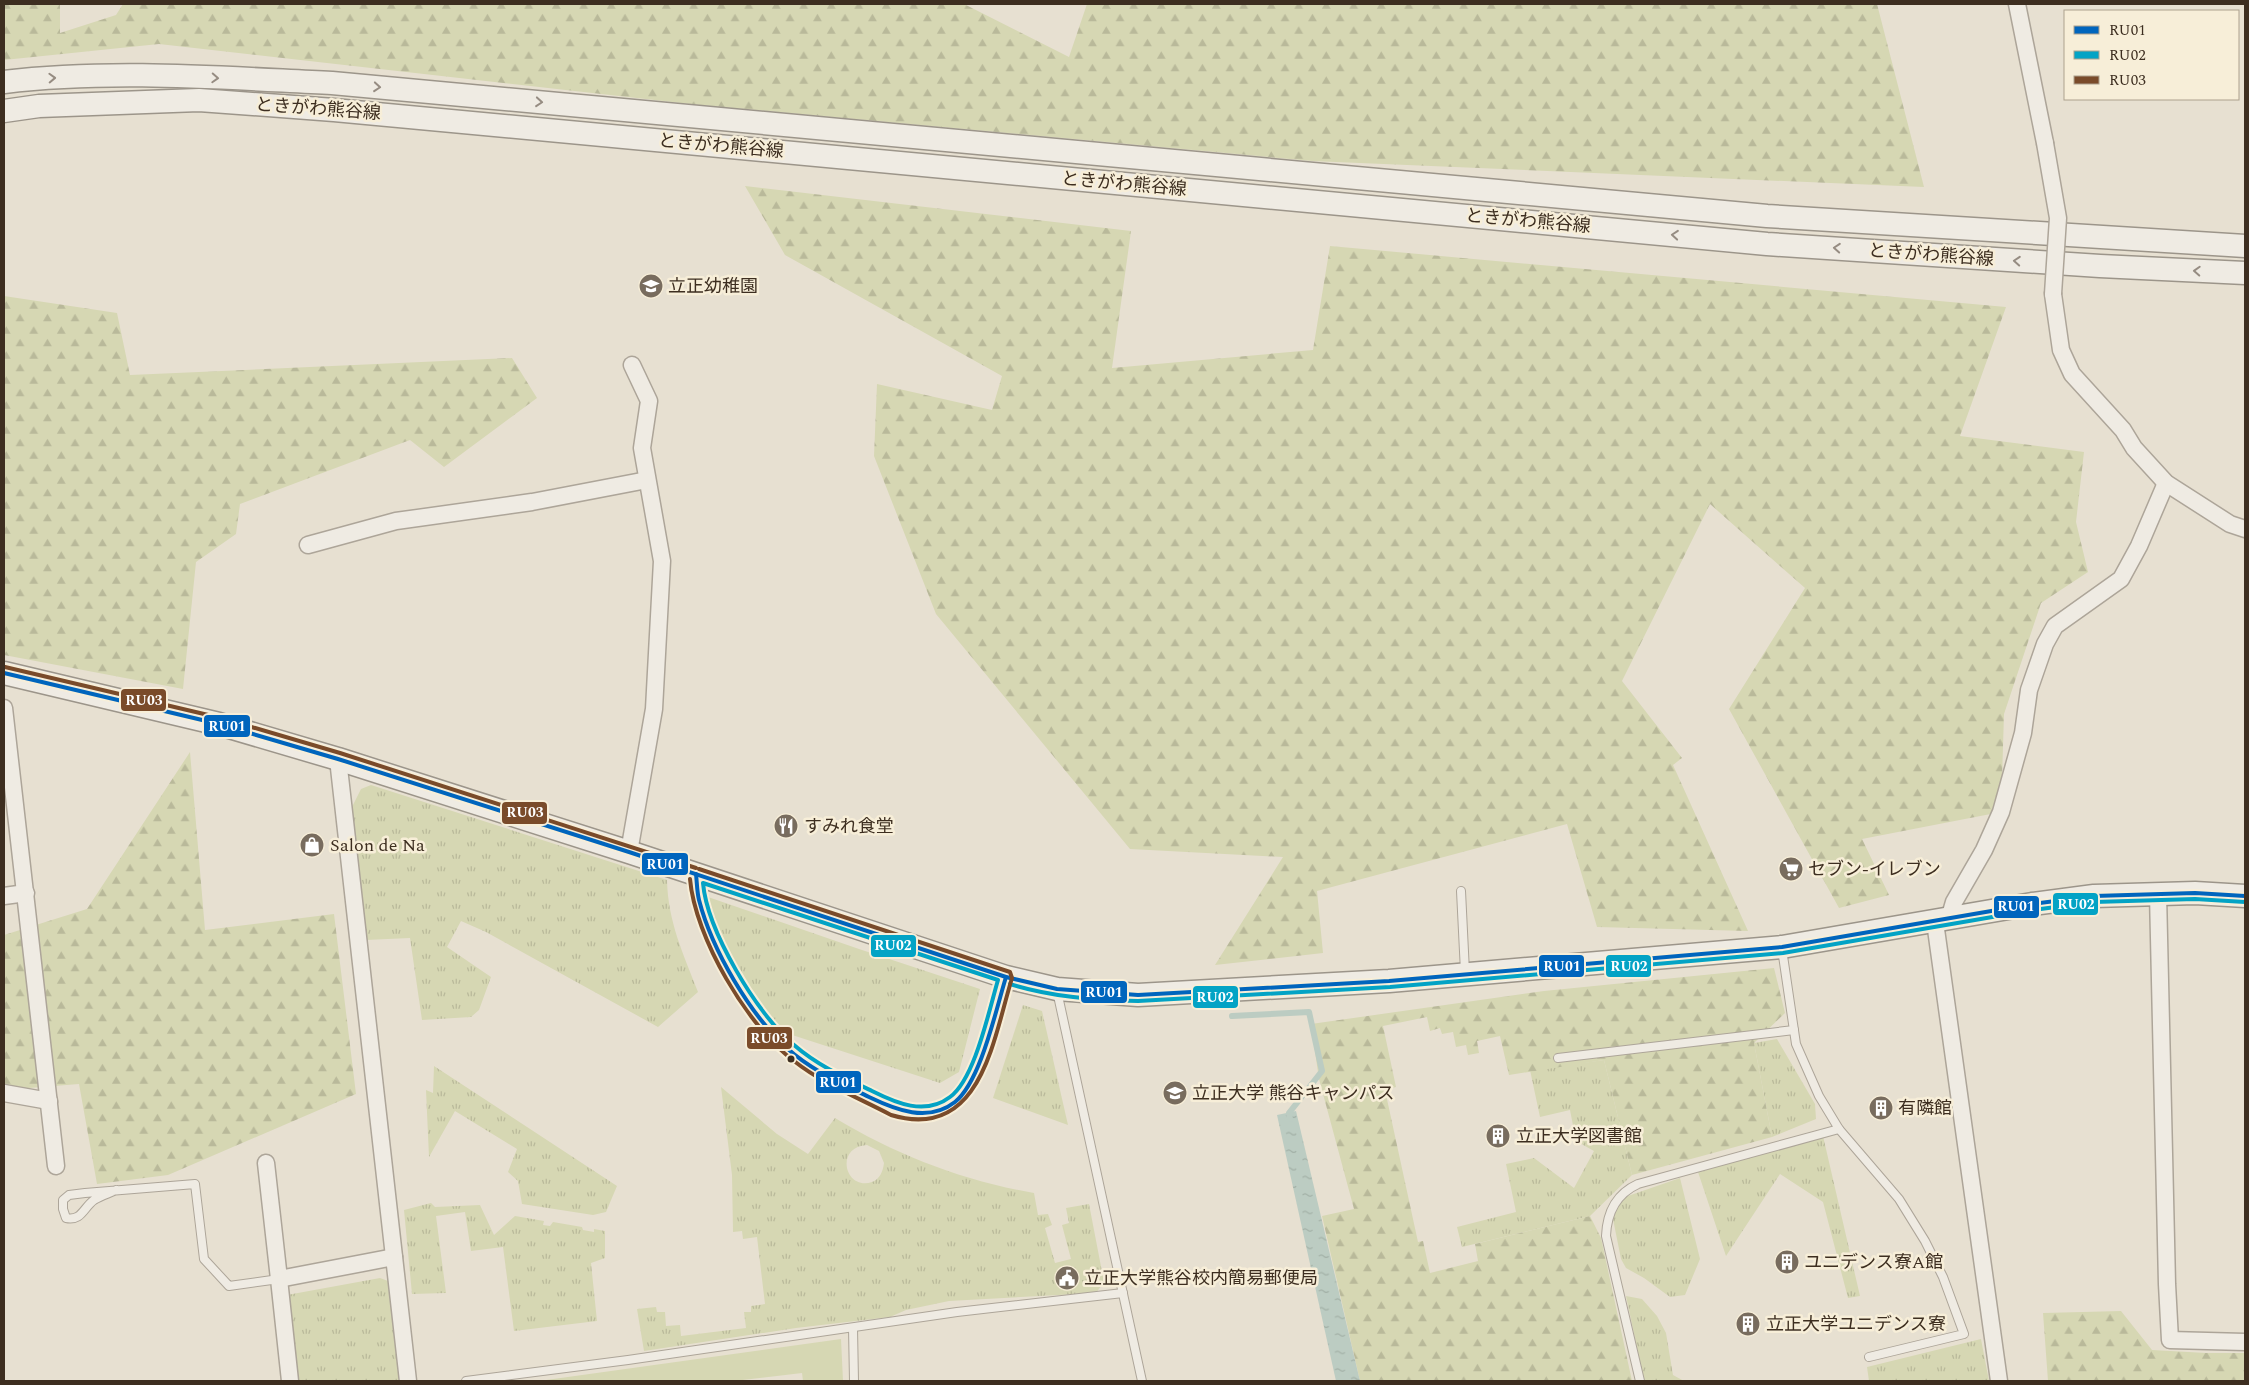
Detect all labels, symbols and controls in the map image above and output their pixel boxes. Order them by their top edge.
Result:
legend [2064,10,2239,100]
text: RU01 [2109,19,2146,42]
text: RU02 [2109,44,2146,67]
text: RU03 [2109,69,2146,92]
one-way arrow [49,72,57,83]
one-way arrow [211,72,219,83]
one-way arrow [373,82,381,93]
street label: ときがわ熊谷線 [254,91,382,127]
one-way arrow [535,97,543,108]
street label: ときがわ熊谷線 [657,127,785,165]
street label: ときがわ熊谷線 [1060,165,1188,203]
street label: ときがわ熊谷線 [1464,202,1592,240]
one-way arrow [1671,230,1679,241]
street label: ときがわ熊谷線 [1867,237,1995,273]
one-way arrow [1833,243,1841,254]
one-way arrow [2013,255,2021,266]
one-way arrow [2192,265,2200,276]
school or university icon: 立正幼稚園 [638,273,664,299]
place label: 立正幼稚園 [668,273,758,300]
line badge: RU03 [120,688,167,712]
text: RU03 [125,690,163,711]
line badge: RU01 [203,714,251,738]
text: RU01 [208,716,246,737]
line badge: RU03 [501,801,548,825]
text: RU03 [506,802,544,823]
restaurant icon: すみれ食堂 [773,813,799,839]
place label: すみれ食堂 [804,813,894,840]
shop icon: Salon de Na [299,832,325,858]
place label: Salon de Na [330,832,425,859]
line badge: RU01 [641,852,689,876]
text: RU01 [646,854,684,875]
supermarket icon: セブン-イレブン [1778,856,1804,882]
place label: セブン-イレブン [1808,856,1941,883]
line badge: RU02 [2052,892,2099,916]
text: RU02 [2057,894,2095,915]
line badge: RU01 [1993,895,2040,919]
text: RU01 [1997,896,2035,917]
line badge: RU02 [870,934,917,958]
text: RU02 [874,935,912,956]
line badge: RU01 [1538,954,1585,978]
line badge: RU02 [1605,954,1652,978]
text: RU01 [1543,956,1581,977]
text: RU02 [1610,956,1648,977]
line badge: RU01 [1080,980,1128,1004]
text: RU01 [1085,982,1123,1003]
line badge: RU02 [1192,985,1239,1009]
text: RU02 [1196,987,1234,1008]
line badge: RU03 [746,1026,793,1050]
text: RU03 [750,1028,788,1049]
unlabelled marker [786,1054,796,1064]
line badge: RU01 [815,1070,862,1094]
text: RU01 [819,1072,857,1093]
school or university icon: 立正大学 熊谷キャンパス [1162,1080,1188,1106]
place label: 立正大学 熊谷キャンパス [1192,1080,1395,1107]
building icon: 有隣館 [1868,1095,1894,1121]
place label: 有隣館 [1898,1095,1952,1122]
building icon: 立正大学図書館 [1485,1123,1511,1149]
place label: 立正大学図書館 [1516,1123,1642,1150]
building icon: ユニデンス寮A館 [1774,1249,1800,1275]
place label: ユニデンス寮A館 [1804,1249,1943,1276]
public building icon: 立正大学熊谷校内簡易郵便局 [1054,1265,1080,1291]
place label: 立正大学熊谷校内簡易郵便局 [1084,1265,1318,1292]
building icon: 立正大学ユニデンス寮 [1735,1311,1761,1337]
place label: 立正大学ユニデンス寮 [1766,1311,1946,1338]

